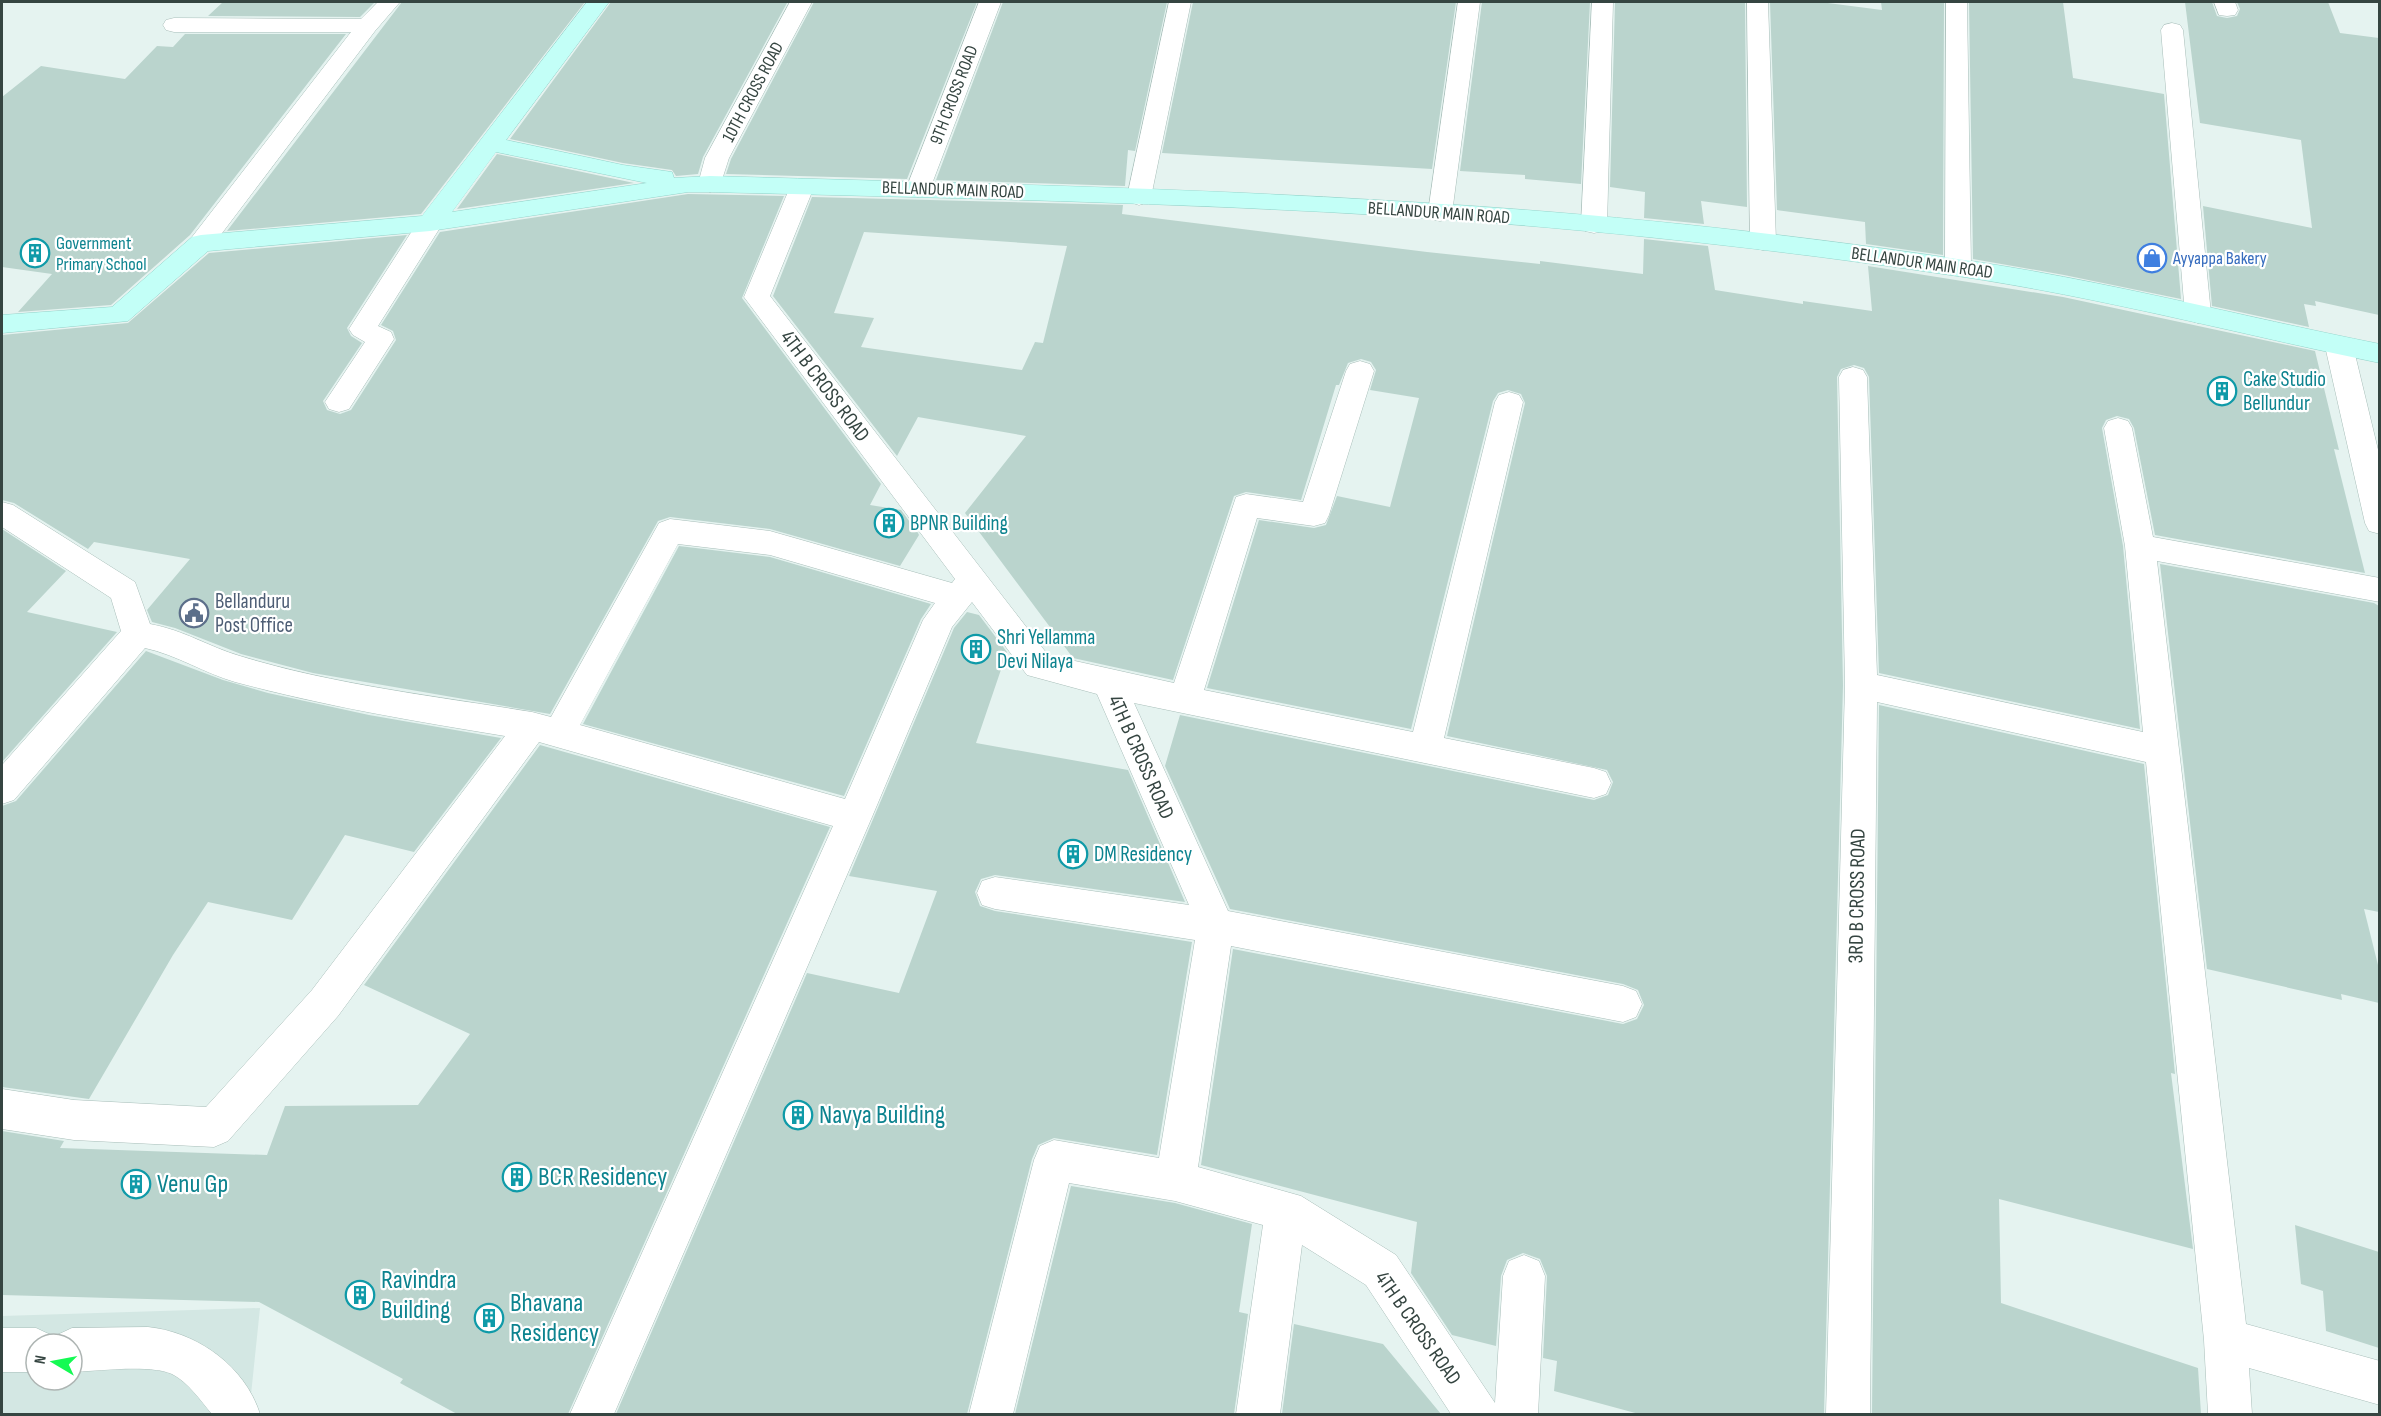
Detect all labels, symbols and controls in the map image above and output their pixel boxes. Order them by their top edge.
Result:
street label: 10TH CROSS ROAD [718,38,788,146]
street label: 9TH CROSS ROAD [925,42,983,148]
street label: BELLANDUR MAIN ROAD [881,177,1025,203]
street label: BELLANDUR MAIN ROAD [1367,198,1511,228]
place label: Government Primary School [56,233,147,275]
building icon: Government Primary School [19,237,51,269]
shop icon: Ayyappa Bakery [2136,242,2168,274]
street label: BELLANDUR MAIN ROAD [1850,243,1994,283]
place label: Ayyappa Bakery [2172,248,2267,269]
street label: 4TH B CROSS ROAD [775,325,875,447]
place label: Cake Studio Bellundur [2243,367,2326,416]
building icon: Cake Studio Bellundur [2206,375,2238,407]
building icon: BPNR Building [873,507,905,539]
place label: BPNR Building [910,511,1008,536]
place label: Bellanduru Post Office [215,589,293,638]
public building icon: Bellanduru Post Office [178,597,210,629]
place label: Shri Yellamma Devi Nilaya [997,625,1095,674]
building icon: Shri Yellamma Devi Nilaya [960,633,992,665]
street label: 4TH B CROSS ROAD [1103,691,1179,823]
street label: 3RD B CROSS ROAD [1843,828,1871,964]
building icon: DM Residency [1057,838,1089,870]
place label: DM Residency [1094,842,1192,867]
building icon: Navya Building [782,1099,814,1131]
place label: Navya Building [819,1100,945,1131]
building icon: BCR Residency [501,1161,533,1193]
place label: BCR Residency [538,1162,667,1193]
building icon: Venu Gp [120,1168,152,1200]
place label: Venu Gp [157,1169,228,1200]
place label: Ravindra Building [381,1265,456,1326]
street label: 4TH B CROSS ROAD [1370,1266,1466,1390]
building icon: Ravindra Building [344,1279,376,1311]
place label: Bhavana Residency [510,1288,599,1349]
building icon: Bhavana Residency [473,1302,505,1334]
north arrow [24,1332,84,1392]
text: N [31,1354,51,1366]

